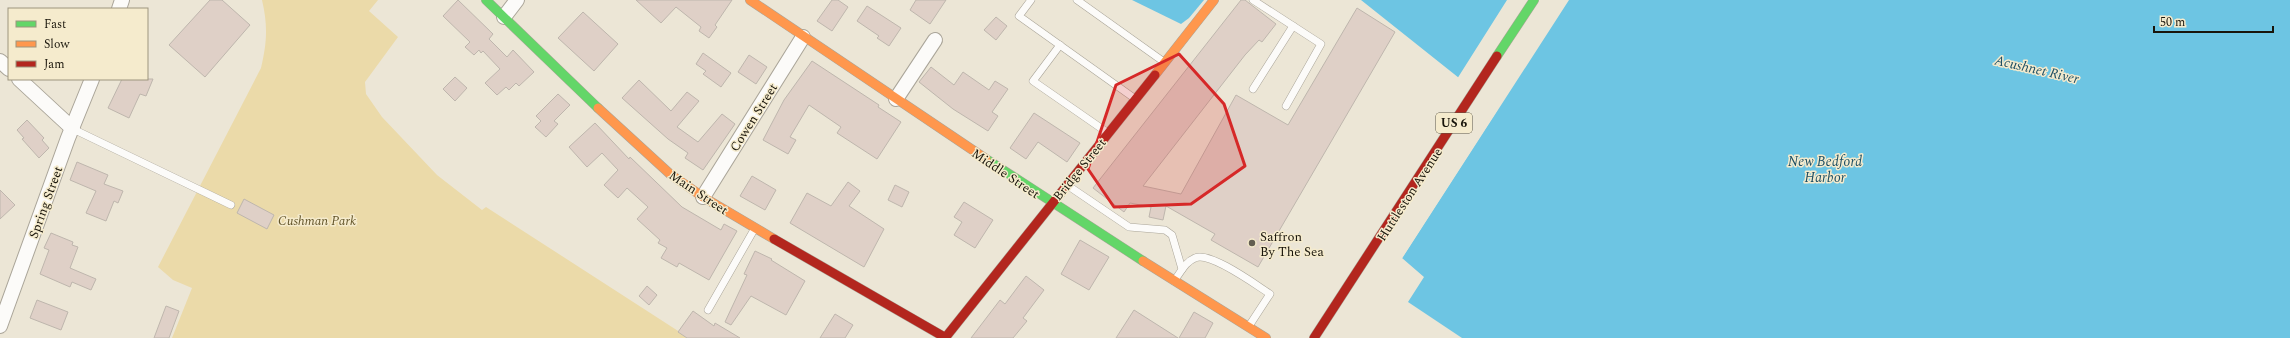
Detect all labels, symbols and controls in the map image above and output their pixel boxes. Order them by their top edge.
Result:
legend [8,8,148,80]
scale bar [2154,8,2273,34]
text: 50 m [2160,13,2185,32]
text: Fast [44,15,66,34]
text: Slow [44,35,70,54]
water label: Acushnet River [1992,49,2081,89]
text: Jam [44,55,65,74]
street label: Cowen Street [725,79,783,156]
road number: US 6 [1436,113,1472,133]
street label: Bridge Street [1048,134,1112,205]
street label: Middle Street [967,144,1044,204]
street label: Huttleston Avenue [1372,144,1448,245]
water label: New Bedford Harbor [1788,151,1862,188]
street label: Spring Street [24,163,68,241]
street label: Main Street [665,166,732,220]
park label: Cushman Park [278,211,356,231]
place label: Saffron By The Sea [1260,227,1324,262]
marker: Saffron By The Sea [1247,238,1257,248]

